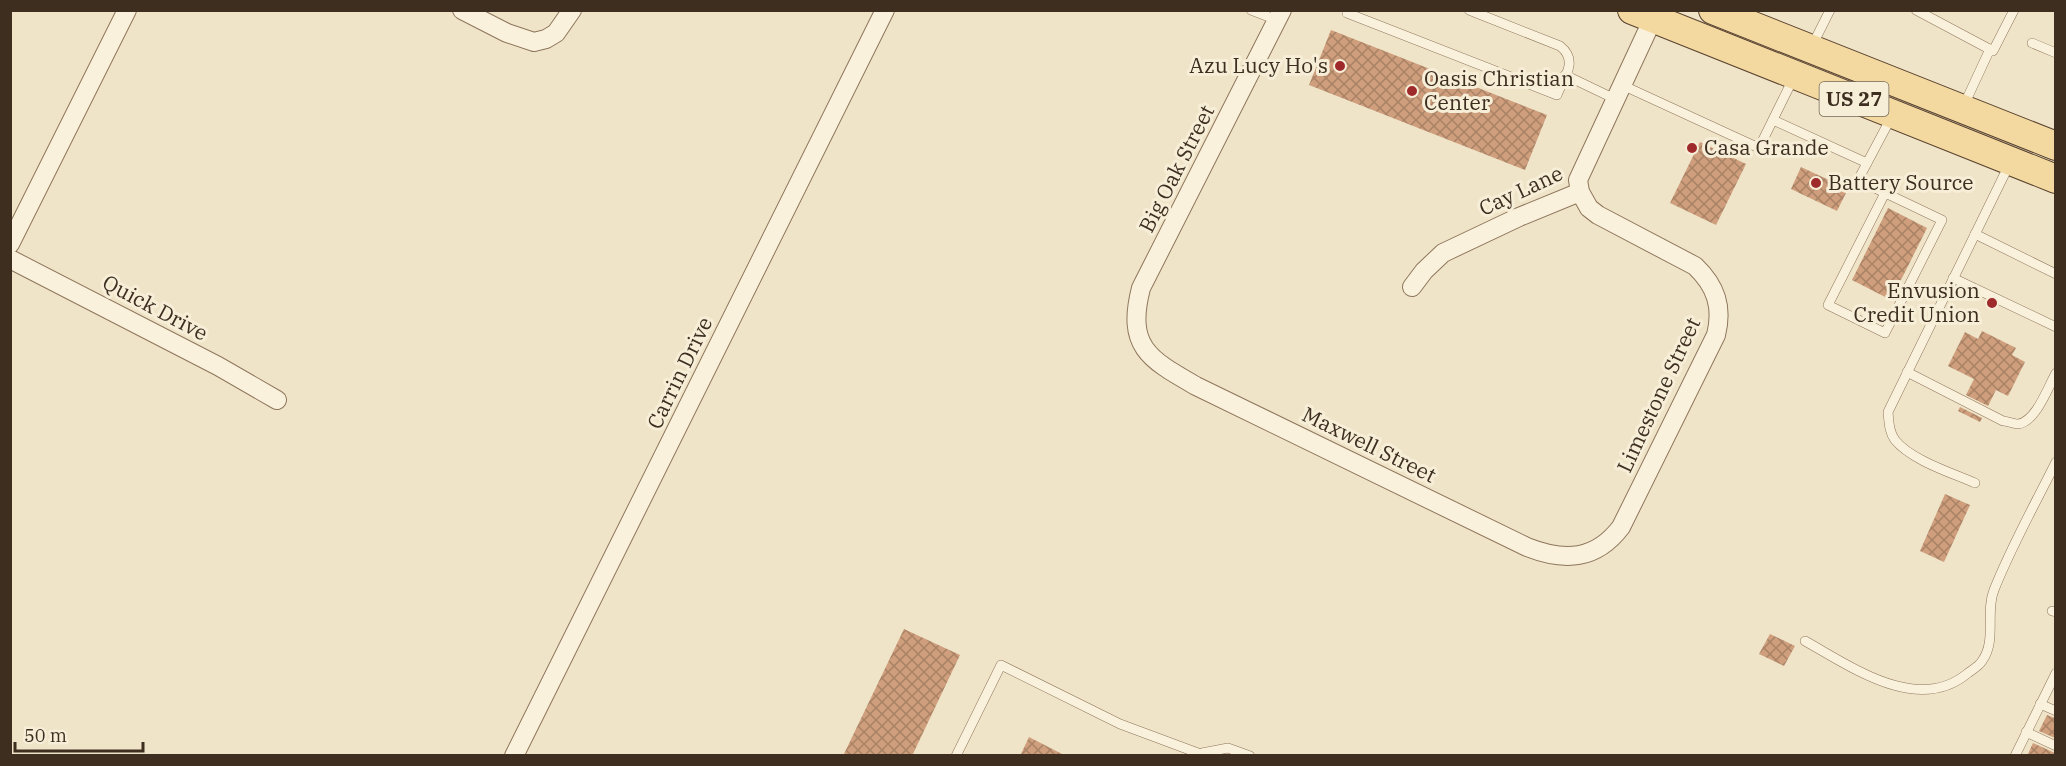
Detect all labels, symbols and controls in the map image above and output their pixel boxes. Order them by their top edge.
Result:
place label: Azu Lucy Ho's [1189,51,1328,79]
marker: Azu Lucy Ho's [1333,59,1347,73]
place label: Oasis Christian Center [1424,64,1574,116]
road number: US 27 [1820,82,1888,116]
marker: Oasis Christian Center [1405,84,1419,98]
street label: Big Oak Street [1132,100,1220,237]
place label: Casa Grande [1704,133,1829,161]
marker: Casa Grande [1685,141,1699,155]
street label: Cay Lane [1474,159,1567,222]
place label: Battery Source [1828,168,1974,196]
marker: Battery Source [1809,176,1823,190]
street label: Quick Drive [98,268,213,347]
place label: Envusion Credit Union [1854,276,1980,328]
marker: Envusion Credit Union [1985,296,1999,310]
street label: Carrin Drive [640,312,718,433]
street label: Limestone Street [1610,312,1706,477]
street label: Maxwell Street [1298,400,1441,489]
scale bar [15,715,142,753]
text: 50 m [24,724,67,747]

